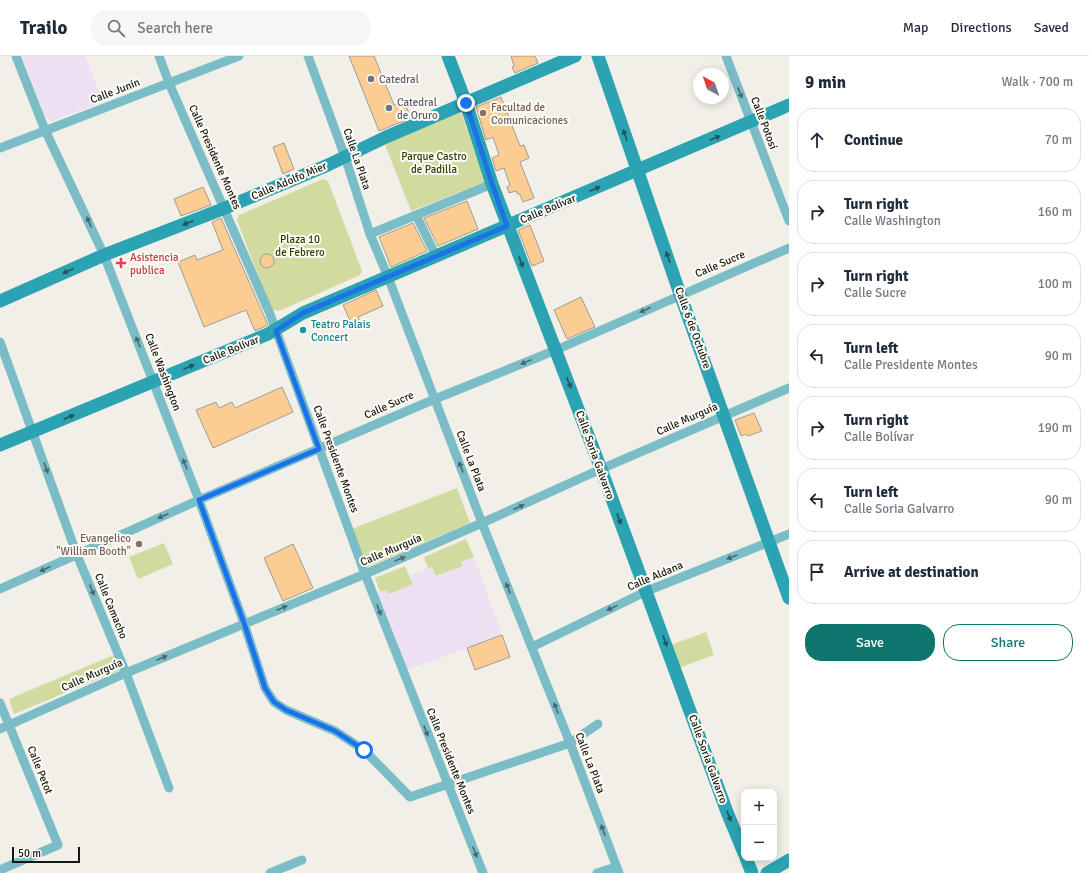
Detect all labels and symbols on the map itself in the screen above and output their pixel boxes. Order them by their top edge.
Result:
north arrow [693,68,729,104]
place label: Catedral [379,73,419,86]
marker: Catedral [366,74,376,84]
street label: Calle Junín [88,76,142,106]
one-way arrow [737,87,743,99]
route end [457,94,475,112]
street label: Calle Potosí [748,95,780,151]
place label: Catedral de Oruro [397,96,438,122]
place label: Facultad de Comunicaciones [491,101,568,127]
street label: Calle Presidente Montes [186,103,244,212]
marker: Catedral de Oruro [384,103,394,113]
marker: Facultad de Comunicaciones [478,108,488,118]
street label: Calle La Plata [340,126,374,192]
one-way arrow [622,128,628,140]
one-way arrow [709,135,721,141]
park label: Parque Castro de Padilla [401,150,467,176]
street label: Calle Adolfo Mier [249,159,329,203]
one-way arrow [589,186,600,192]
street label: Calle Bolívar [518,191,578,227]
one-way arrow [86,217,92,228]
one-way arrow [182,220,194,226]
park label: Plaza 10 de Febrero [275,233,325,259]
street label: Calle Sucre [693,248,747,280]
place label: Asistencia publica [130,251,179,277]
one-way arrow [664,251,670,263]
marker: Asistencia publica [115,257,127,269]
one-way arrow [519,257,525,269]
one-way arrow [62,268,73,274]
street label: Calle 6 de Octubre [672,285,714,371]
one-way arrow [639,307,650,313]
place label: Teatro Palais Concert [311,318,371,344]
marker: Teatro Palais Concert [298,325,308,335]
street label: Calle Washington [142,331,184,413]
street label: Calle Bolívar [201,333,261,367]
one-way arrow [135,336,141,348]
one-way arrow [519,359,531,365]
one-way arrow [183,363,195,369]
one-way arrow [566,378,572,390]
street label: Calle Sucre [362,388,416,422]
street label: Calle Murguía [654,400,720,438]
street label: Calle Presidente Montes [311,404,362,515]
street label: Calle Soria Galvarro [573,409,617,501]
one-way arrow [63,413,75,419]
street label: Calle La Plata [453,429,489,494]
one-way arrow [182,457,188,469]
one-way arrow [457,460,463,472]
one-way arrow [43,463,49,475]
one-way arrow [514,503,526,509]
one-way arrow [158,513,169,519]
one-way arrow [616,514,622,526]
street label: Calle Murguía [358,531,424,569]
place label: Evangelico "William Booth" [56,532,131,558]
marker: Evangelico "William Booth" [134,539,144,549]
one-way arrow [725,554,737,560]
one-way arrow [395,555,407,561]
street label: Calle Aldana [625,558,685,594]
one-way arrow [39,566,50,572]
street label: Calle Camacho [92,571,130,641]
one-way arrow [505,581,511,593]
one-way arrow [89,584,95,596]
one-way arrow [276,604,288,610]
one-way arrow [376,605,382,617]
one-way arrow [607,605,618,611]
one-way arrow [662,635,668,647]
one-way arrow [156,655,167,661]
street label: Calle Murguía [59,656,125,694]
one-way arrow [553,702,559,714]
street label: Calle Presidente Montes [424,706,478,816]
street label: Calle Soria Galvarro [686,713,730,805]
one-way arrow [424,726,430,738]
street label: Calle La Plata [572,731,608,796]
route start [355,741,373,759]
street label: Calle Petot [24,744,56,796]
one-way arrow [726,810,732,822]
one-way arrow [599,824,605,836]
scale bar [12,845,80,864]
one-way arrow [472,847,478,859]

